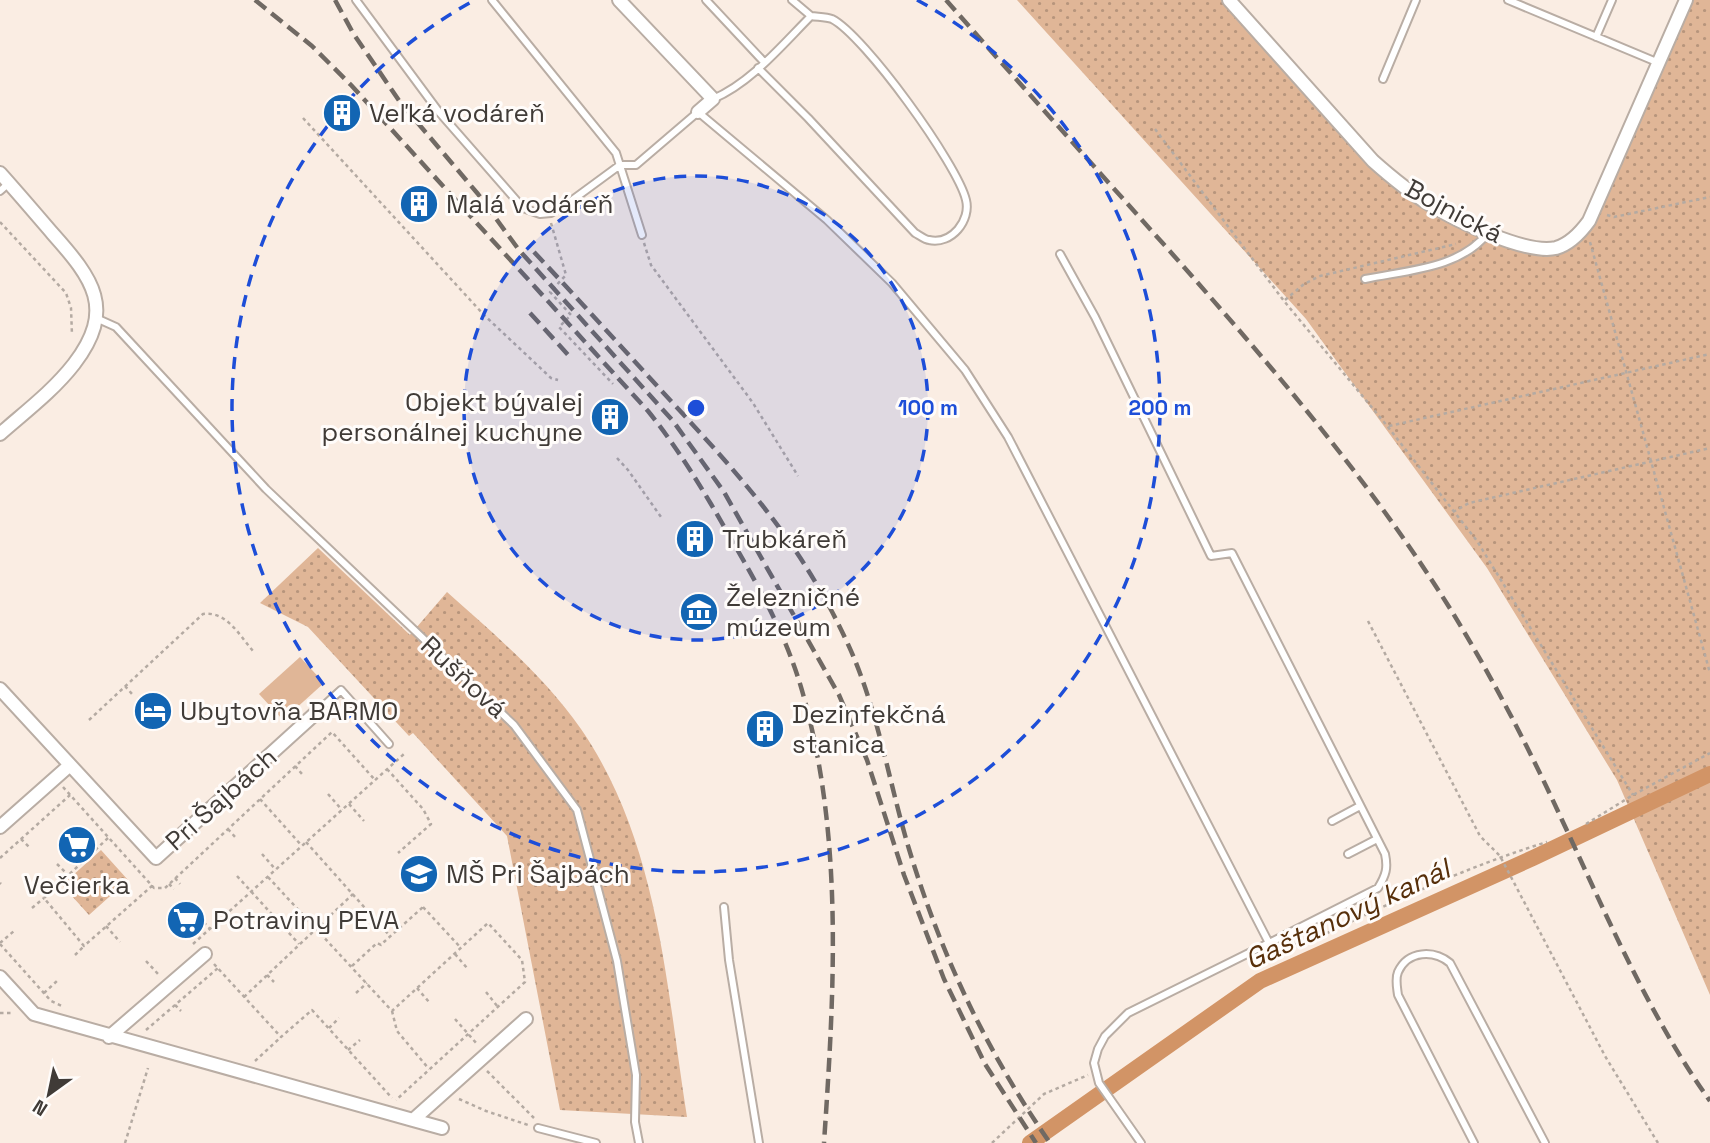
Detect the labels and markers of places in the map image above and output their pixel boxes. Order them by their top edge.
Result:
building icon: Veľká vodáreň [321,92,363,134]
place label: Veľká vodáreň [369,96,545,130]
building icon: Malá vodáreň [398,183,440,225]
place label: Malá vodáreň [446,187,613,221]
place label: Objekt bývalej personálnej kuchyne [321,385,583,449]
building icon: Objekt bývalej personálnej kuchyne [589,396,631,438]
centre of rings [684,396,708,420]
building icon: Trubkáreň [674,518,716,560]
place label: Trubkáreň [722,522,847,556]
place label: Železničné múzeum [726,580,860,644]
museum icon: Železničné múzeum [678,591,720,633]
hotel icon: Ubytovňa BARMO [132,690,174,732]
place label: Ubytovňa BARMO [180,694,398,728]
place label: Dezinfekčná stanica [792,697,946,761]
building icon: Dezinfekčná stanica [744,708,786,750]
supermarket icon: Večierka [56,824,98,866]
school or university icon: MŠ Pri Šajbách [398,853,440,895]
place label: MŠ Pri Šajbách [446,857,630,891]
place label: Večierka [24,868,130,902]
supermarket icon: Potraviny PEVA [165,899,207,941]
place label: Potraviny PEVA [213,903,399,937]

